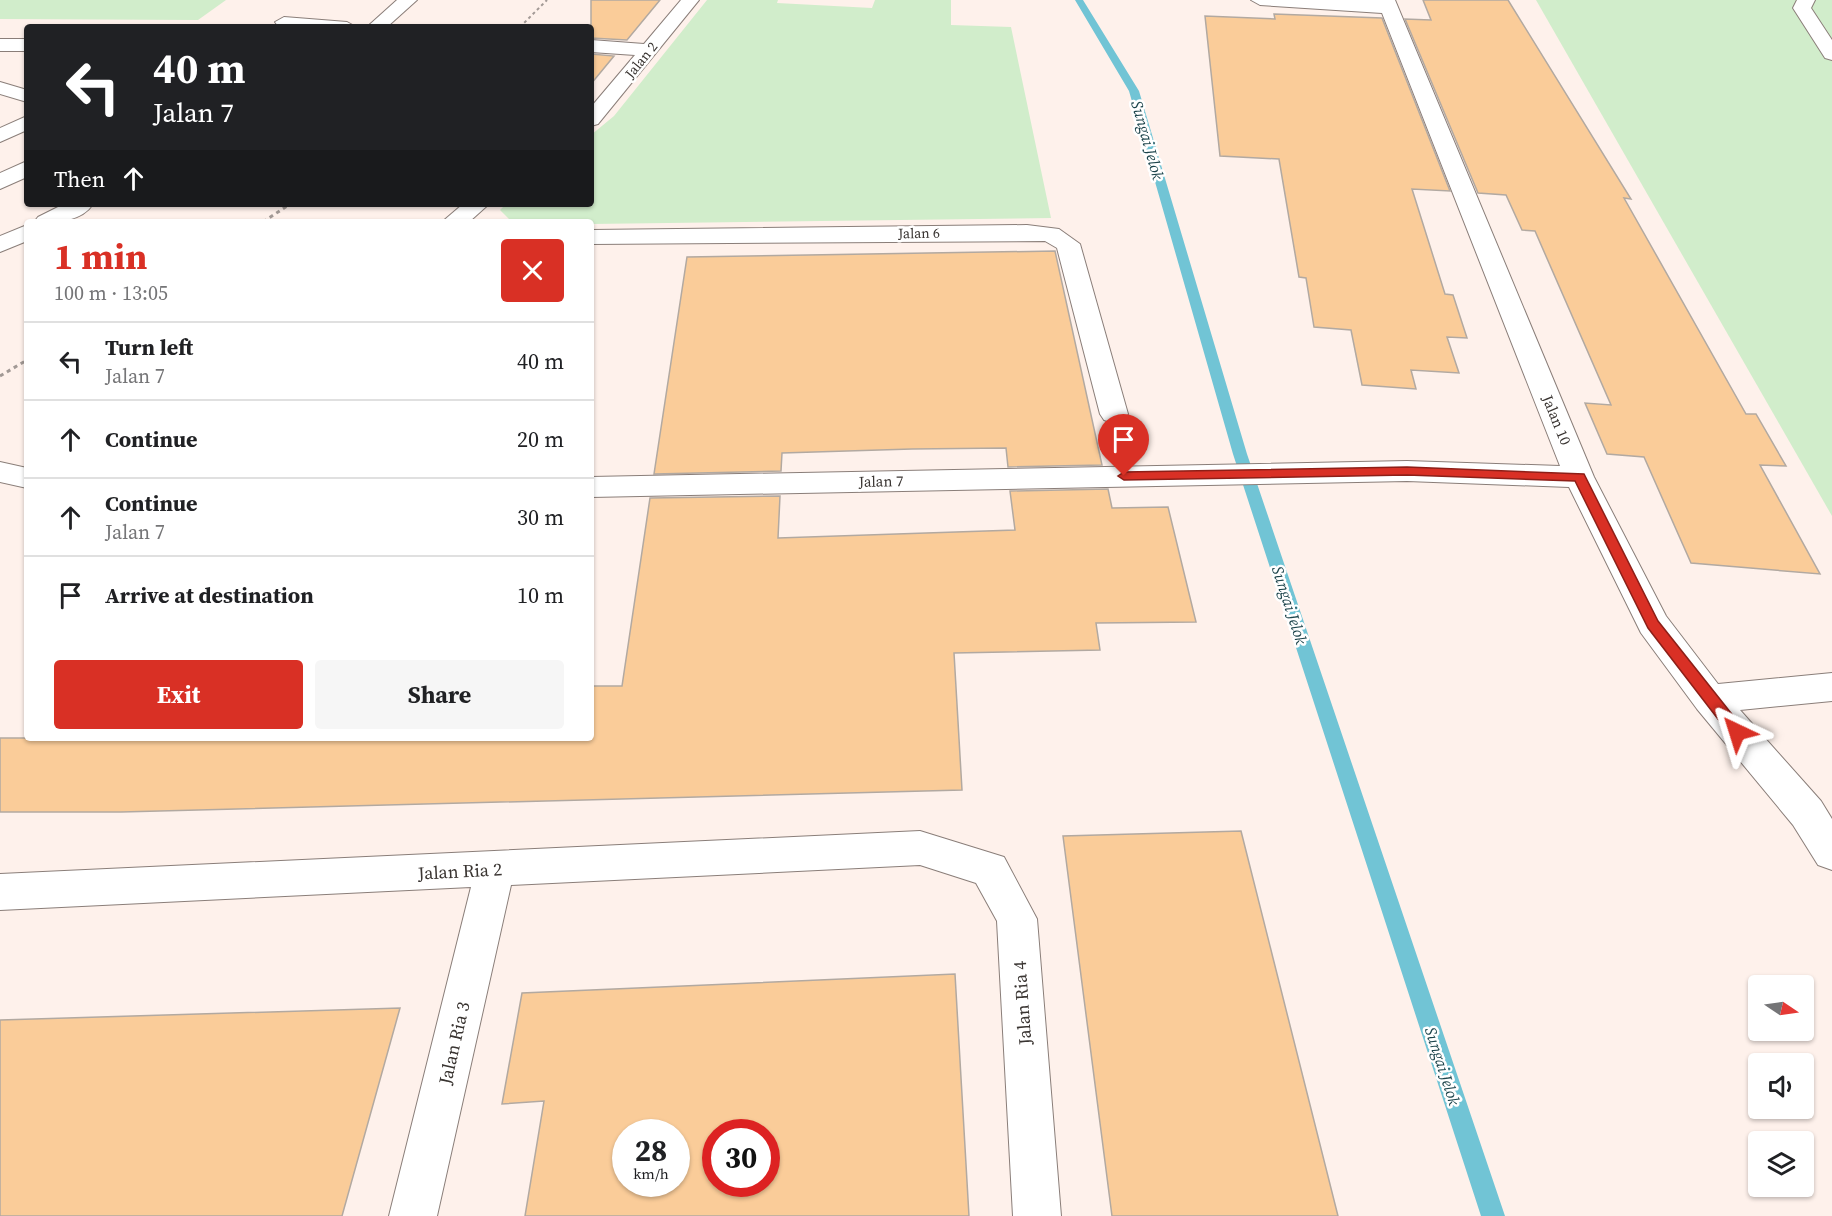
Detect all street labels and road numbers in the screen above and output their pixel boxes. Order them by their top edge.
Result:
street label: Jalan 2 [619,37,662,83]
street label: Jalan 6 [897,223,940,243]
street label: Jalan 10 [1537,391,1577,448]
street label: Jalan 7 [857,470,904,492]
street label: Jalan Ria 2 [416,856,503,886]
street label: Jalan Ria 4 [1007,960,1037,1047]
street label: Jalan Ria 3 [432,999,476,1088]

